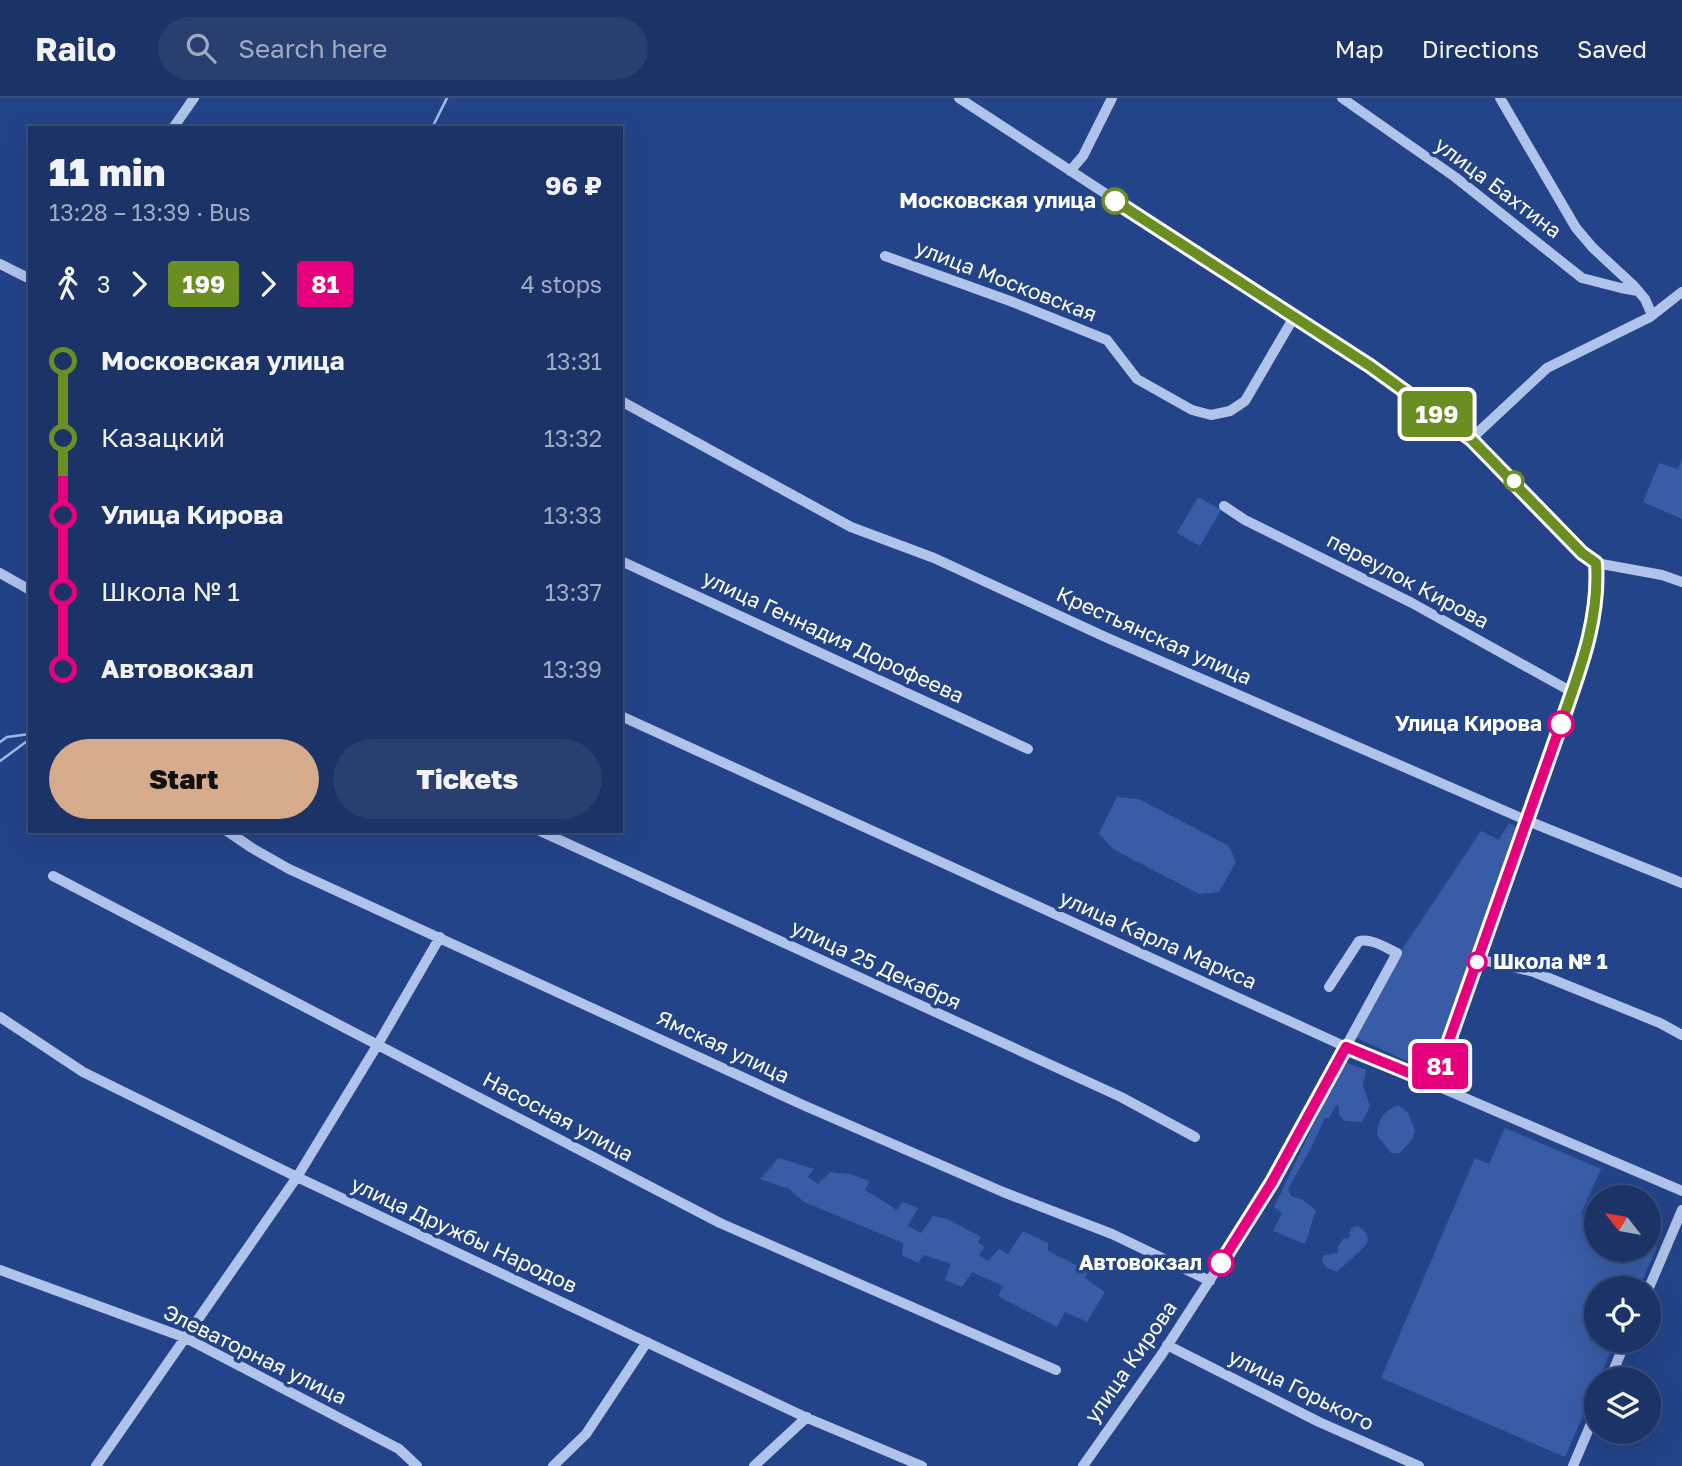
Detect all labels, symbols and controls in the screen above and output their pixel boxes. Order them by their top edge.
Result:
search box [158,17,648,80]
text: Railo [35,29,116,68]
icon: search [182,29,220,67]
text: Search here [238,33,387,64]
text: Map [1335,34,1384,63]
text: Directions [1422,34,1539,63]
text: Saved [1577,34,1647,63]
street label: улица Бахтина [1430,131,1567,243]
text: 11 min [49,149,166,194]
text: 96 ₽ [545,170,602,201]
place label: Московская улица [899,187,1096,213]
marker: Московская улица [1102,188,1128,214]
text: 13:28 – 13:39 · Bus [49,198,250,226]
street label: улица Московская [912,233,1101,327]
icon: walk [49,265,87,303]
icon: forward [120,265,158,303]
icon: forward [249,265,287,303]
text: 199 [182,269,225,298]
text: 81 [311,269,339,298]
text: 3 [97,270,110,298]
text: 4 stops [521,270,602,298]
text: Московская улица [101,345,345,376]
text: 13:31 [546,347,602,375]
line badge: 199 [1397,391,1477,437]
text: 199 [1416,399,1458,428]
text: Казацкий [101,422,225,453]
text: 13:32 [544,424,602,452]
unlabelled marker [1504,471,1524,491]
text: Улица Кирова [101,499,283,530]
text: 13:33 [544,501,602,529]
street label: переулок Кирова [1323,526,1494,634]
street label: улица Геннадия Дорофеева [699,564,968,708]
text: Школа № 1 [101,576,240,607]
text: 13:37 [545,578,602,606]
street label: Крестьянская улица [1053,580,1256,690]
text: Автовокзал [101,653,254,684]
text: 13:39 [543,655,602,683]
place label: Улица Кирова [1395,710,1542,736]
marker: Улица Кирова [1548,711,1574,737]
button: Start [49,739,319,819]
button: Tickets [333,739,602,819]
street label: улица Карла Маркса [1056,884,1261,994]
street label: улица 25 Декабря [787,913,966,1015]
place label: Школа № 1 [1493,948,1608,974]
marker: Школа № 1 [1467,952,1487,972]
street label: Ямская улица [653,1004,794,1088]
line badge: 81 [1408,1043,1472,1089]
text: 81 [1426,1051,1454,1080]
street label: Насосная улица [479,1065,638,1167]
street label: улица Дружбы Народов [347,1170,582,1298]
north arrow [1584,1185,1661,1262]
map controls [1584,1185,1661,1444]
place label: Автовокзал [1079,1249,1202,1275]
marker: Автовокзал [1208,1250,1234,1276]
button: locate [1584,1276,1661,1353]
street label: улица Кирова [1078,1295,1182,1428]
street label: Элеваторная улица [160,1298,351,1410]
street label: улица Горького [1224,1343,1379,1436]
button: layers [1584,1367,1661,1444]

